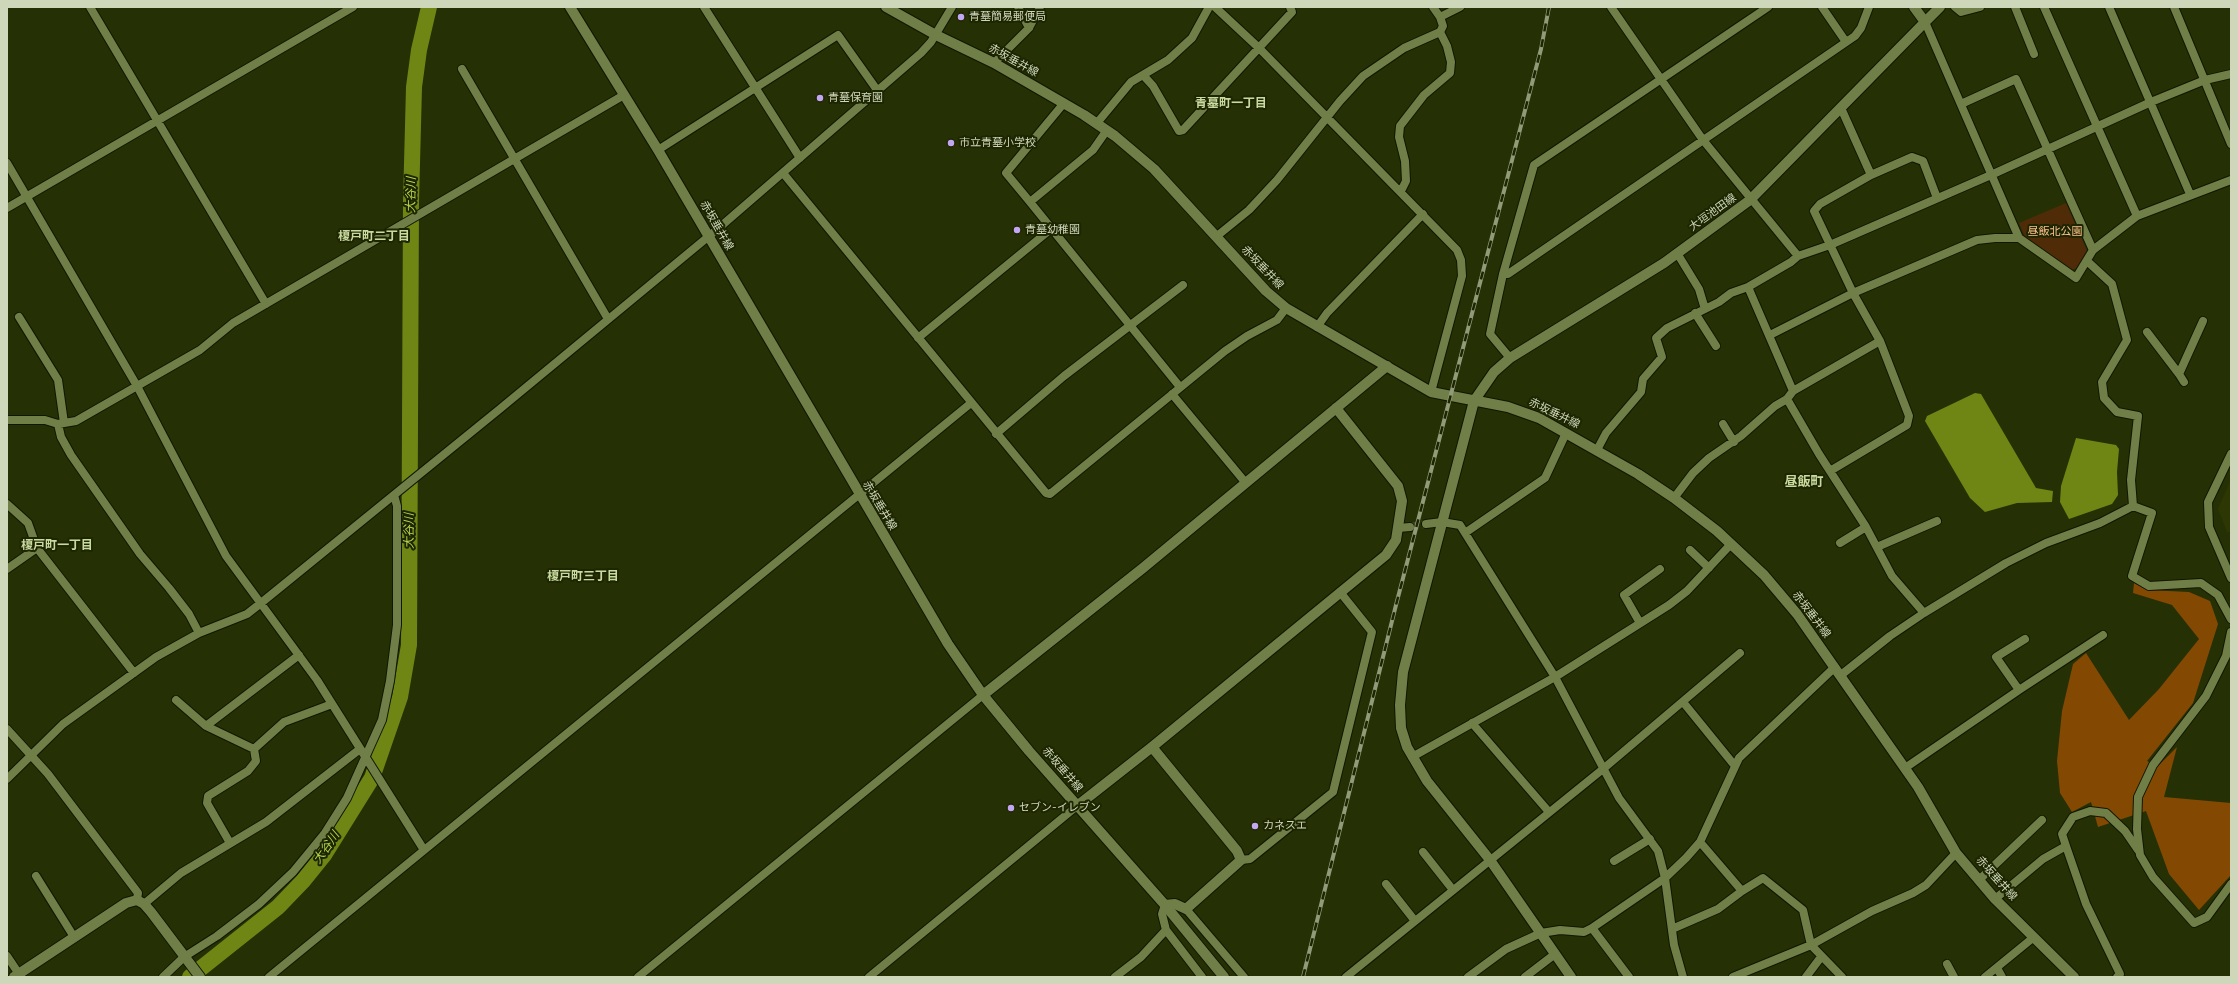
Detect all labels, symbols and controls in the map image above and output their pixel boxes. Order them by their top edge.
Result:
place label: 青墓簡易郵便局 [969,10,1046,24]
marker: 青墓簡易郵便局 [956,12,966,22]
street label: 赤坂垂井線 [986,42,1040,80]
place label: 青墓保育園 [828,91,883,105]
marker: 青墓保育園 [815,93,825,103]
district label: 青墓町一丁目 [1195,97,1267,111]
place label: 市立青墓小学校 [959,136,1036,150]
marker: 市立青墓小学校 [946,138,956,148]
water label: 大谷川 [404,177,420,213]
street label: 大垣池田線 [1687,191,1739,235]
street label: 赤坂垂井線 [697,199,735,253]
place label: 青墓幼稚園 [1025,223,1080,237]
marker: 青墓幼稚園 [1012,225,1022,235]
park label: 昼飯北公園 [2028,225,2082,239]
district label: 榎戸町二丁目 [338,230,410,244]
street label: 赤坂垂井線 [1238,244,1286,292]
street label: 赤坂垂井線 [1526,396,1582,432]
district label: 昼飯町 [1785,475,1823,491]
street label: 赤坂垂井線 [859,479,899,533]
water label: 大谷川 [403,513,417,549]
district label: 榎戸町一丁目 [21,539,93,553]
district label: 榎戸町三丁目 [547,570,619,584]
street label: 赤坂垂井線 [1789,589,1833,641]
street label: 赤坂垂井線 [1039,745,1085,795]
place label: セブン-イレブン [1019,801,1101,815]
marker: セブン-イレブン [1006,803,1016,813]
place label: カネスエ [1263,819,1307,833]
marker: カネスエ [1250,821,1260,831]
water label: 大谷川 [311,829,343,867]
street label: 赤坂垂井線 [1973,854,2019,904]

